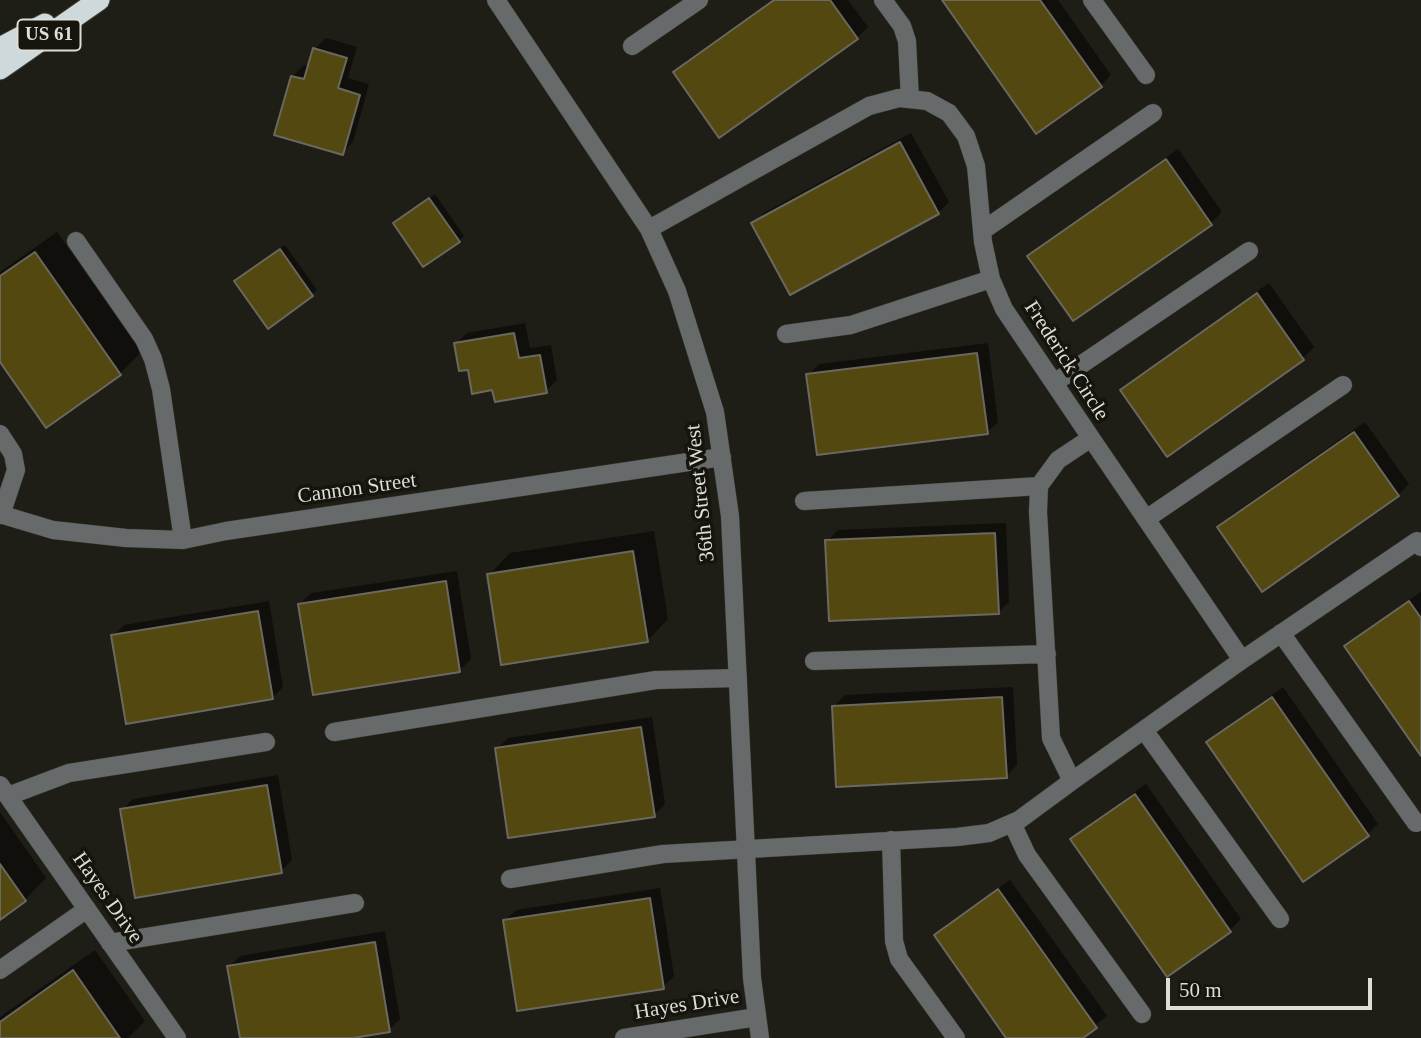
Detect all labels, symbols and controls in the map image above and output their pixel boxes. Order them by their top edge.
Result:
road number: US 61 [18,20,80,50]
street label: Frederick Circle [1018,297,1114,425]
street label: 36th Street West [681,423,721,563]
street label: Cannon Street [296,468,418,510]
street label: Hayes Drive [66,848,148,948]
scale bar [1169,964,1376,1008]
text: 50 m [1179,978,1222,1002]
street label: Hayes Drive [633,984,741,1026]

